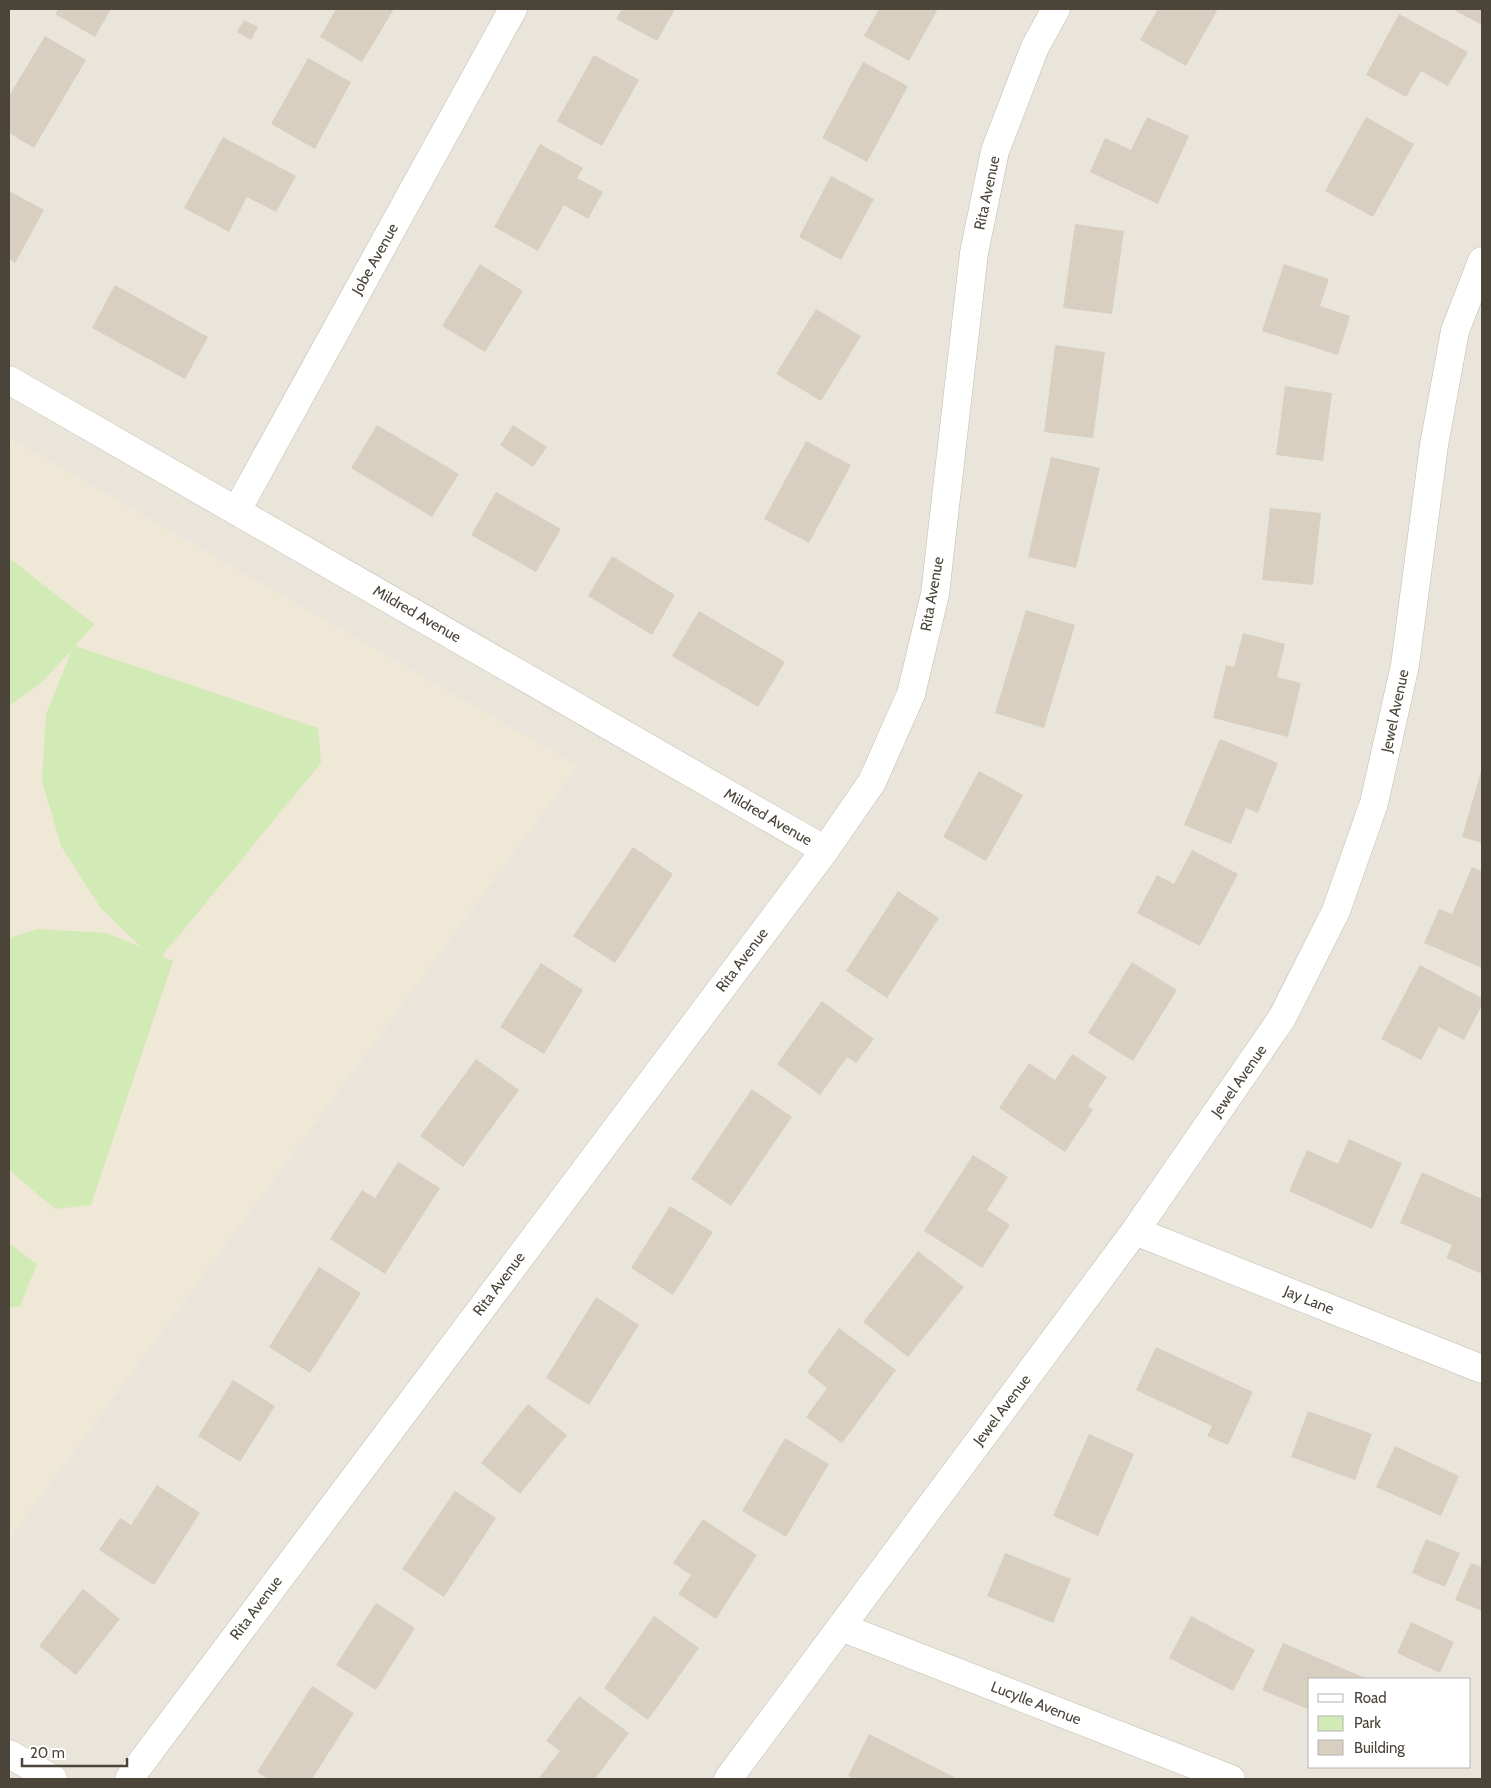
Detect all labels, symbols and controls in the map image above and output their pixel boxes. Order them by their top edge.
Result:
street label: Rita Avenue [970,154,1004,232]
street label: Jobe Avenue [348,220,402,299]
street label: Rita Avenue [917,555,947,633]
street label: Mildred Avenue [370,582,464,647]
street label: Jewel Avenue [1377,668,1413,755]
street label: Mildred Avenue [721,785,815,850]
street label: Rita Avenue [712,924,772,995]
street label: Jewel Avenue [1207,1041,1271,1121]
street label: Rita Avenue [469,1248,529,1319]
street label: Jay Lane [1280,1281,1337,1318]
street label: Jewel Avenue [969,1371,1035,1450]
street label: Rita Avenue [226,1572,286,1643]
street label: Lucylle Avenue [988,1678,1084,1729]
legend [1308,1678,1471,1768]
text: Road [1354,1689,1387,1707]
text: Park [1354,1714,1381,1732]
scale bar [22,1736,128,1768]
text: Building [1354,1739,1405,1757]
text: 20 m [30,1744,65,1762]

